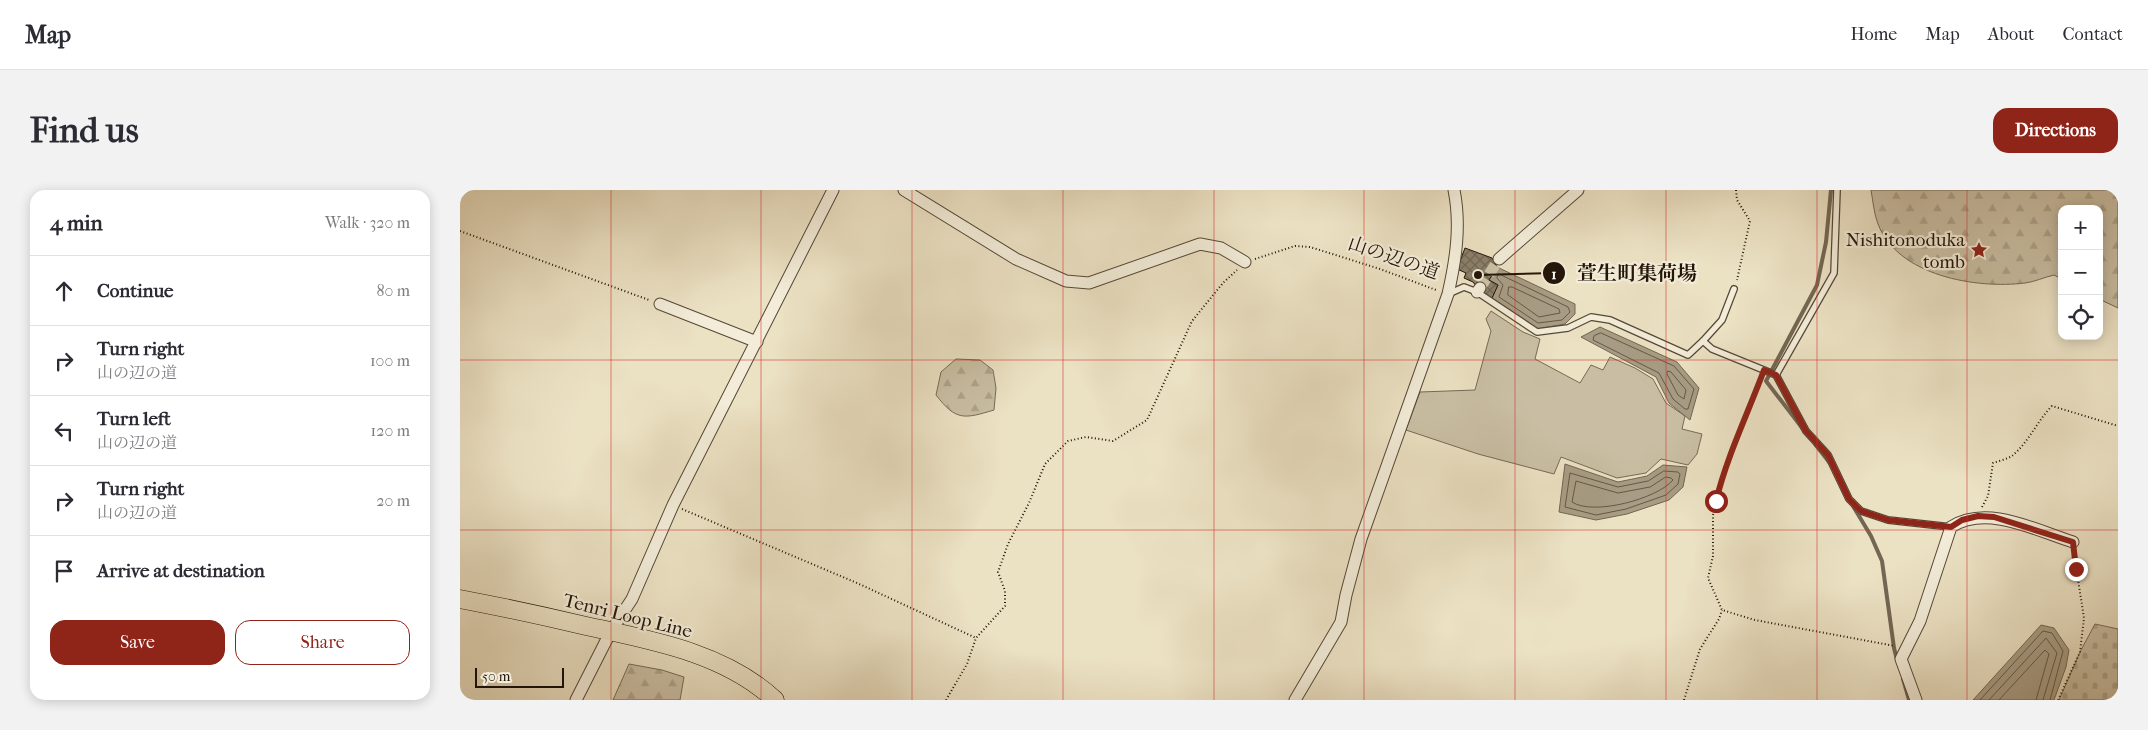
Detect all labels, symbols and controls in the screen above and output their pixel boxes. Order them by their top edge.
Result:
text: Map [25,21,71,49]
text: Home [1850,24,1897,45]
text: Map [1925,24,1960,45]
text: About [1988,24,2034,45]
text: Contact [2062,24,2123,45]
button: Directions [1993,108,2118,153]
text: Find us [30,110,139,151]
map controls [2058,205,2103,340]
button: + [2058,205,2103,250]
text: 4 min [50,211,103,235]
text: Walk · 320 m [325,213,410,232]
place label: Nishitonoduka tomb [1846,229,1965,273]
street label: 山の辺の道 [1345,232,1442,284]
place icon: Nishitonoduka tomb [1969,240,1989,260]
button: − [2058,250,2103,295]
callout: 萱生町集荷場 [1542,256,1707,291]
text: 萱生町集荷場 [1577,262,1697,285]
text: 1 [1551,265,1557,283]
icon: ahead [50,277,78,305]
text: Continue [97,280,173,302]
text: 80 m [376,281,410,300]
button: locate [2058,295,2103,340]
text: Turn right [97,338,184,360]
icon: right [50,347,78,375]
text: 100 m [370,351,410,370]
text: 山の辺の道 [97,363,177,382]
text: Turn left [97,408,171,430]
icon: left [50,417,78,445]
text: 120 m [371,421,410,440]
text: 山の辺の道 [97,433,177,452]
text: Turn right [97,478,184,500]
icon: right [50,487,78,515]
route start [1705,490,1728,513]
text: 20 m [376,491,410,510]
text: 山の辺の道 [97,503,177,522]
icon: arrive [50,557,78,585]
route end [2065,558,2088,581]
text: Arrive at destination [97,560,265,582]
street label: Tenri Loop Line [561,589,694,643]
button: Save [50,620,225,665]
button: Share [235,620,410,665]
scale bar [475,665,564,688]
text: 50 m [482,668,510,685]

